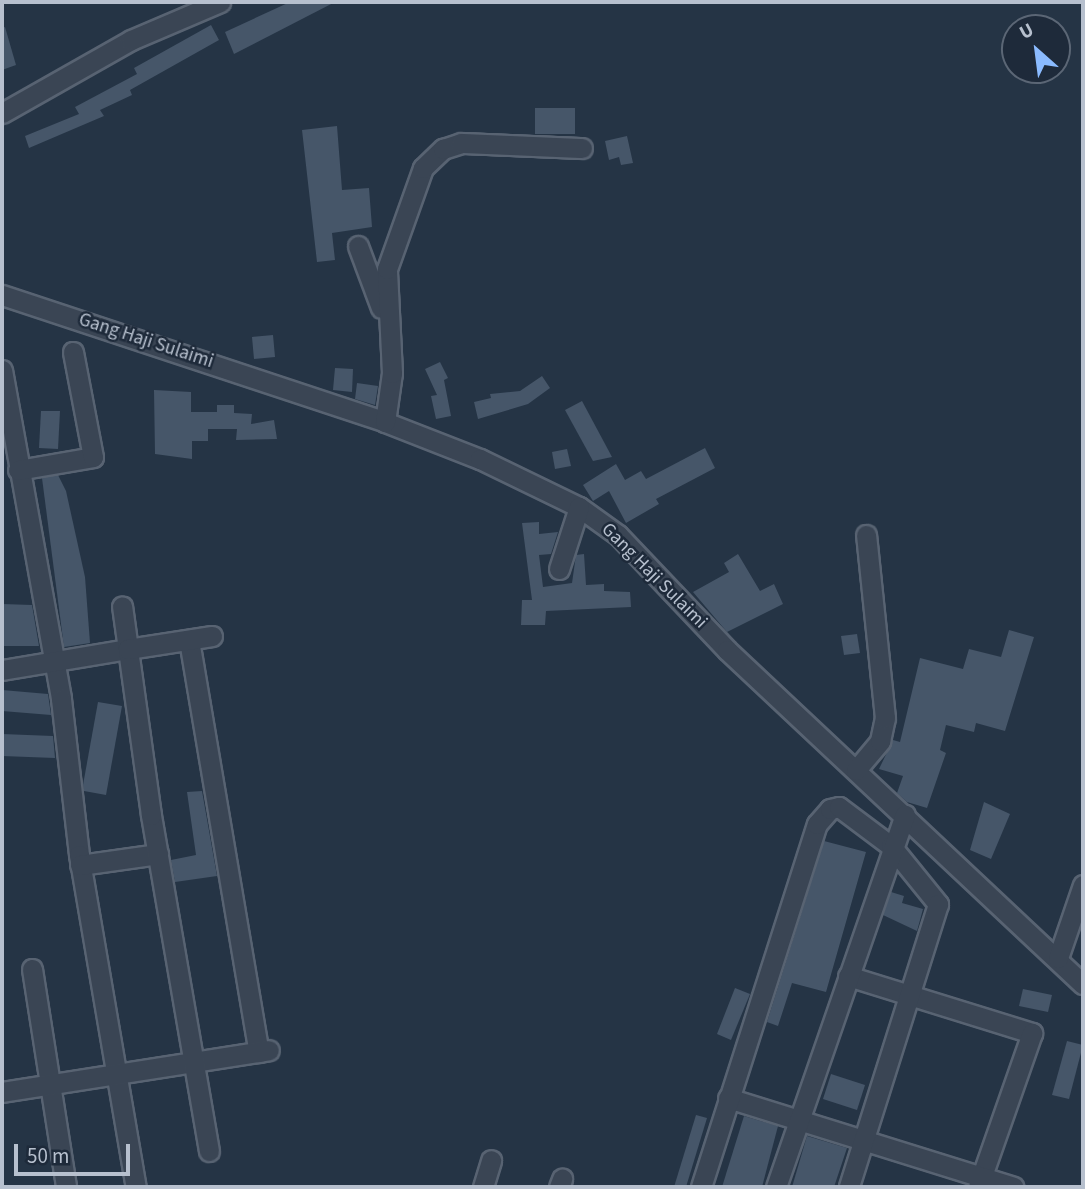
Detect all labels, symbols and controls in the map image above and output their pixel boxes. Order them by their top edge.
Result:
north arrow [1001,14,1071,84]
text: U [1015,17,1039,47]
street label: Gang Haji Sulaimi [76,308,216,374]
street label: Gang Haji Sulaimi [596,518,712,634]
scale bar [18,1130,133,1174]
text: 50 m [27,1141,69,1171]

